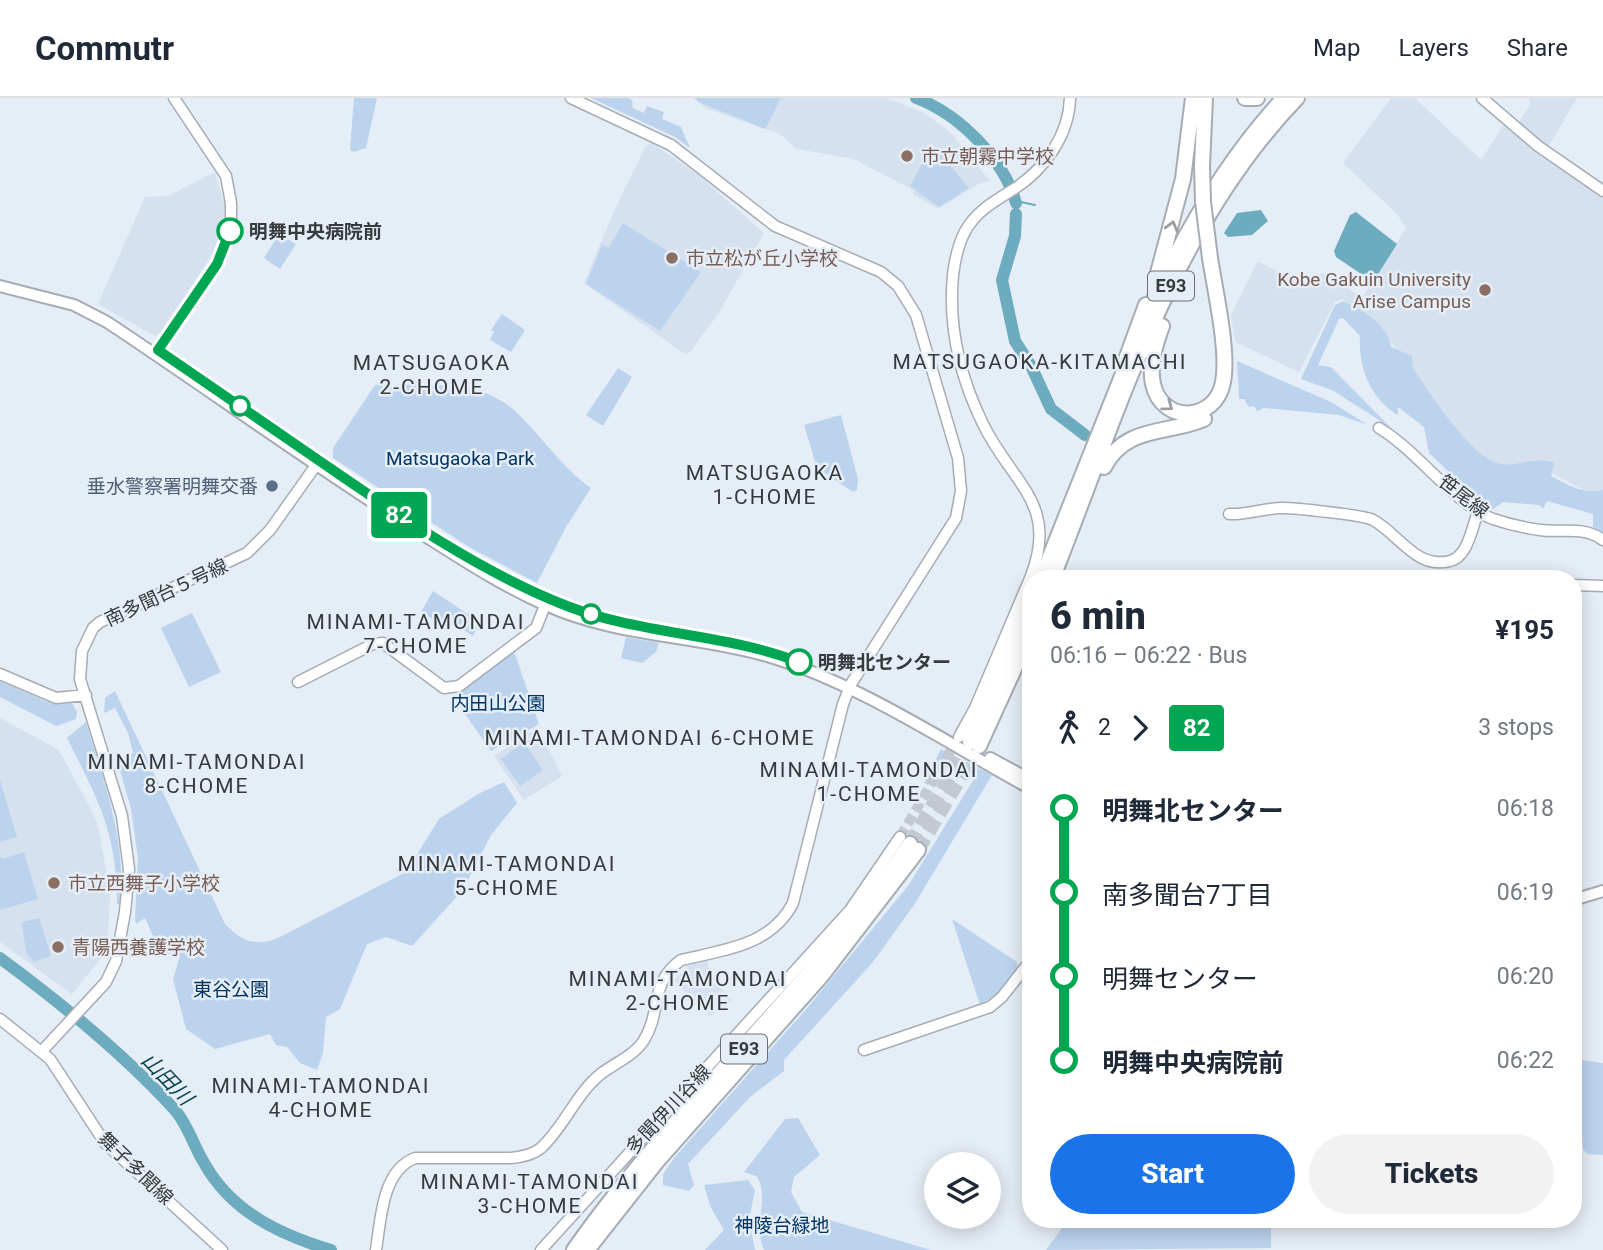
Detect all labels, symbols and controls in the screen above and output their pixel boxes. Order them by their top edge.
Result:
text: Commutr [35,29,174,68]
text: Map [1313,34,1361,62]
text: Layers [1399,34,1469,62]
text: Share [1507,34,1568,62]
place label: 市立朝霧中学校 [921,145,1054,168]
marker: 市立朝霧中学校 [899,148,915,164]
marker: 明舞中央病院前 [217,218,243,244]
place label: 明舞中央病院前 [249,220,382,243]
one-way arrow [1164,220,1178,232]
place label: 市立松が丘小学校 [686,247,838,270]
marker: 市立松が丘小学校 [664,250,680,266]
place label: Kobe Gakuin University Arise Campus [1277,268,1471,313]
road number: E93 [1148,272,1194,300]
marker: Kobe Gakuin University Arise Campus [1477,282,1493,298]
district label: MATSUGAOKA-KITAMACHI [893,350,1187,374]
district label: MATSUGAOKA 2-CHOME [353,351,511,399]
unlabelled marker [230,396,250,416]
one-way arrow [1161,398,1173,410]
park label: Matsugaoka Park [386,447,534,470]
district label: MATSUGAOKA 1-CHOME [686,461,844,509]
street label: 笹尾線 [1434,470,1493,523]
place label: 垂水警察署明舞交番 [87,475,258,498]
marker: 垂水警察署明舞交番 [264,478,280,494]
line badge: 82 [368,492,430,538]
text: 82 [385,501,413,529]
street label: 南多聞台５号線 [101,554,231,631]
text: 6 min [1050,594,1146,638]
unlabelled marker [581,604,601,624]
district label: MINAMI-TAMONDAI 7-CHOME [307,610,525,658]
text: ¥195 [1495,615,1554,645]
text: 06:16 – 06:22 · Bus [1050,642,1247,669]
marker: 明舞北センター [786,649,812,675]
place label: 明舞北センター [818,651,951,674]
park label: 内田山公園 [450,692,546,715]
icon: walk [1050,709,1088,747]
icon: forward [1121,709,1159,747]
text: 2 [1098,714,1111,741]
text: 82 [1183,714,1210,742]
text: 3 stops [1478,714,1554,741]
district label: MINAMI-TAMONDAI 6-CHOME [484,726,816,750]
district label: MINAMI-TAMONDAI 8-CHOME [88,750,306,798]
district label: MINAMI-TAMONDAI 1-CHOME [760,758,978,806]
text: 06:18 [1497,795,1554,822]
text: 明舞北センター [1102,796,1284,826]
district label: MINAMI-TAMONDAI 5-CHOME [398,852,616,900]
place label: 市立西舞子小学校 [68,872,220,895]
marker: 市立西舞子小学校 [46,875,62,891]
text: 06:19 [1497,879,1554,906]
text: 南多聞台7丁目 [1102,880,1273,910]
place label: 青陽西養護学校 [72,936,205,959]
marker: 青陽西養護学校 [50,939,66,955]
text: 06:20 [1497,963,1554,990]
text: 明舞センター [1102,964,1258,994]
district label: MINAMI-TAMONDAI 2-CHOME [569,967,787,1015]
park label: 東谷公園 [193,978,269,1001]
road number: E93 [721,1034,767,1064]
text: 06:22 [1497,1047,1554,1074]
water label: 山田川 [136,1048,199,1111]
text: 明舞中央病院前 [1102,1048,1284,1078]
street label: 多聞伊川谷線 [621,1060,716,1159]
district label: MINAMI-TAMONDAI 4-CHOME [212,1074,430,1122]
street label: 舞子多聞線 [93,1127,178,1210]
button: Start [1050,1134,1295,1214]
button: Tickets [1309,1134,1554,1214]
map controls [924,1152,1001,1229]
button: layers [924,1152,1001,1229]
district label: MINAMI-TAMONDAI 3-CHOME [421,1170,639,1218]
park label: 神陵台緑地 [734,1214,830,1237]

